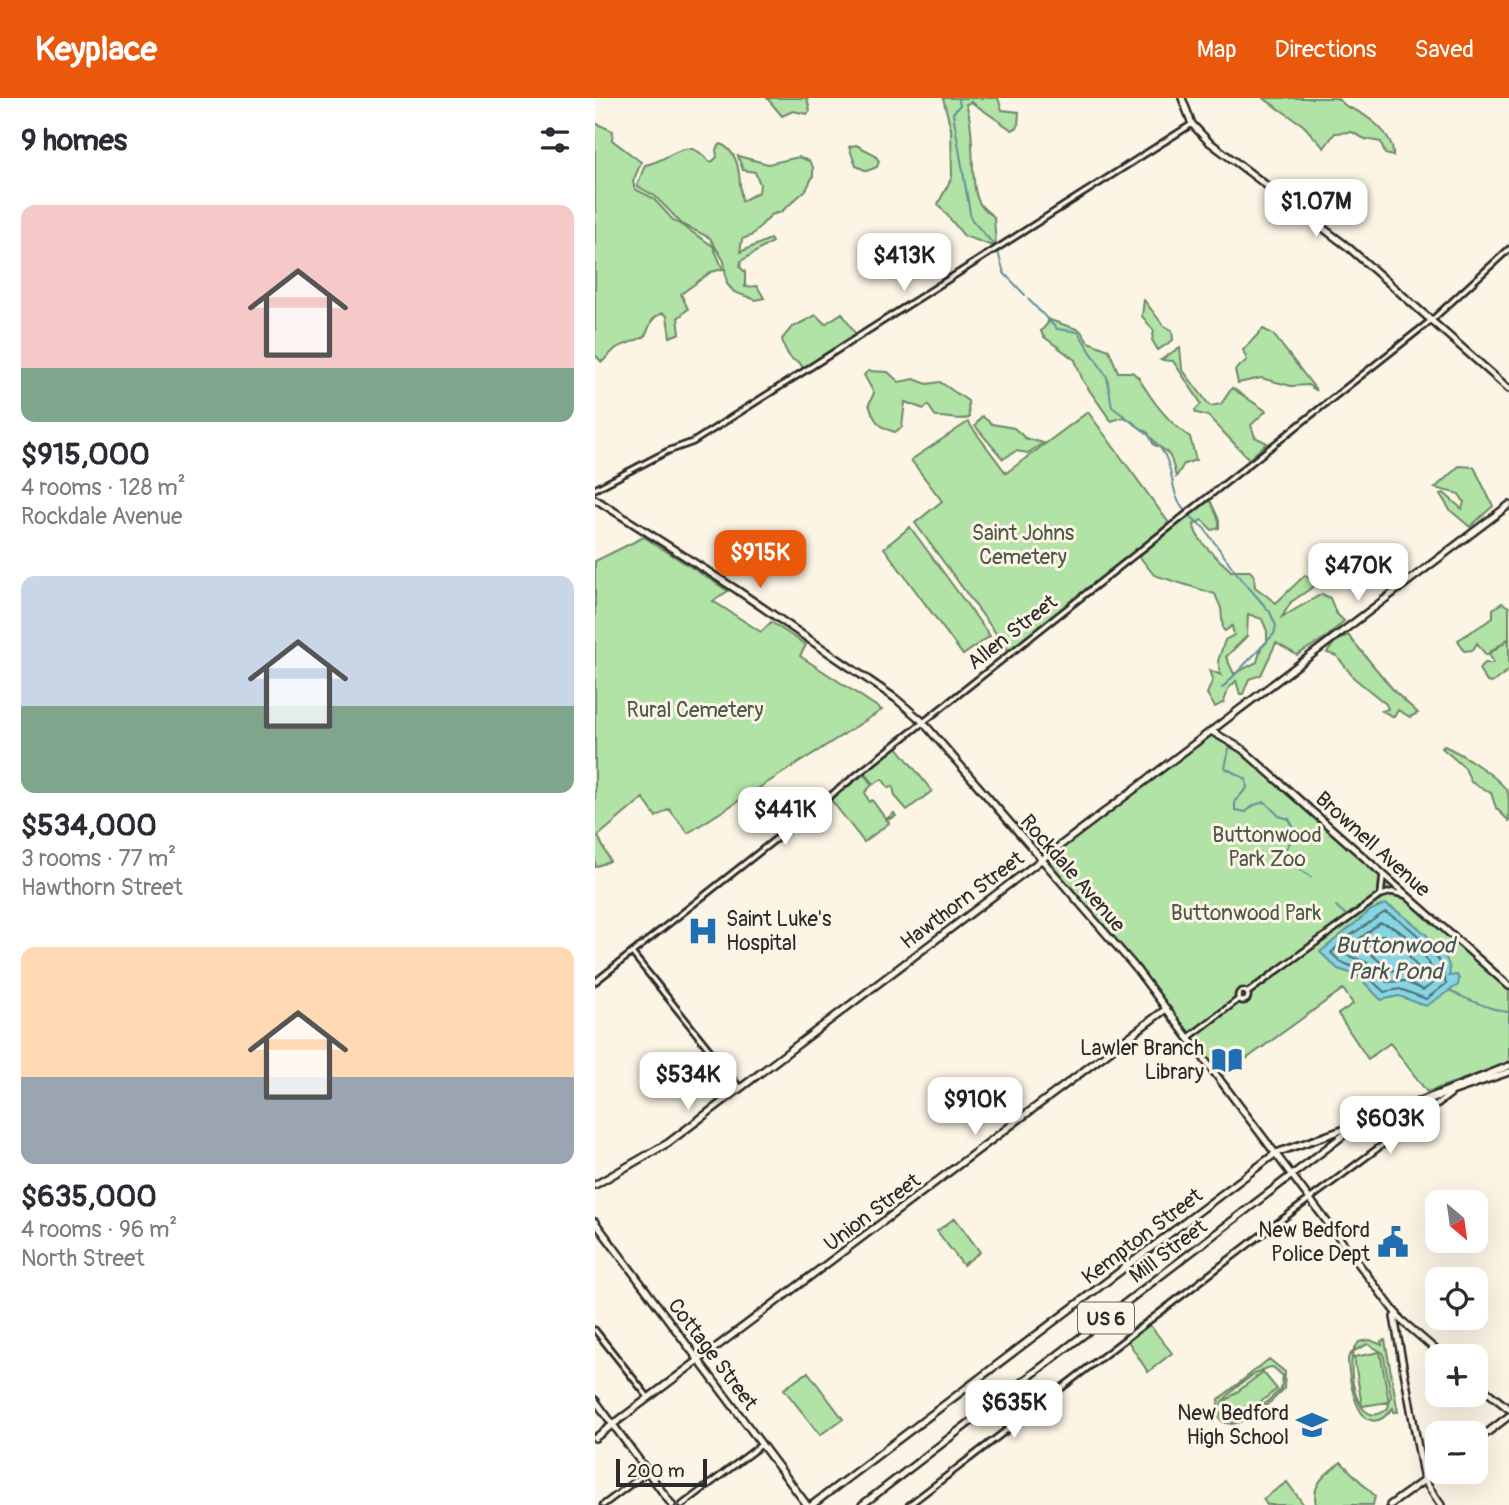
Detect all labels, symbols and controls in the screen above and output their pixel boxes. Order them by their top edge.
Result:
text: Keyplace [35,29,157,70]
text: Map [1197,35,1237,64]
text: Directions [1275,35,1376,64]
text: Saved [1414,35,1474,64]
icon: filters [536,121,574,159]
text: 9 homes [21,122,127,159]
pin: $1.07M [1259,180,1373,239]
text: $1.07M [1281,187,1351,216]
pin: $413K [855,234,953,293]
text: $413K [873,241,935,270]
icon: home [235,250,361,376]
text: $915,000 [21,436,150,473]
text: 4 rooms · 128 m² [21,473,186,502]
text: Rockdale Avenue [21,502,182,531]
park label: Saint Johns Cemetery [972,520,1075,571]
pin: $915K [711,531,809,590]
text: $915K [730,538,790,567]
pin: $470K [1309,544,1407,603]
text: $470K [1324,551,1392,580]
street label: Allen Street [962,589,1063,676]
icon: home [235,621,361,747]
park label: Rural Cemetery [627,697,763,724]
street label: Brownell Avenue [1310,786,1436,904]
pin: $441K [736,788,834,847]
text: $441K [754,795,816,824]
text: $534,000 [21,807,157,844]
street label: Rockdale Avenue [1014,809,1132,938]
park label: Buttonwood Park Zoo [1212,822,1322,873]
text: 3 rooms · 77 m² [21,844,176,873]
street label: Hawthorn Street [895,845,1030,956]
text: Hawthorn Street [21,873,183,902]
park label: Buttonwood Park [1171,900,1322,927]
place label: Saint Luke's Hospital [726,906,832,957]
hospital icon: Saint Luke's Hospital [686,914,720,948]
water label: Buttonwood Park Pond [1335,931,1458,986]
icon: home [235,992,361,1118]
place label: Lawler Branch Library [1080,1035,1204,1086]
library icon: Lawler Branch Library [1210,1043,1244,1077]
pin: $534K [639,1052,737,1112]
text: $534K [656,1060,720,1089]
pin: $910K [926,1077,1024,1137]
text: $910K [944,1085,1006,1114]
pin: $603K [1341,1096,1439,1156]
text: $603K [1356,1104,1424,1133]
street label: Union Street [819,1167,926,1257]
text: $635,000 [21,1178,157,1215]
street label: Kempton Street [1077,1182,1208,1291]
north arrow [1425,1190,1487,1253]
map controls [1425,1190,1488,1484]
street label: Mill Street [1124,1213,1213,1289]
text: 4 rooms · 96 m² [21,1215,177,1244]
place label: New Bedford Police Dept [1258,1217,1371,1268]
public building icon: New Bedford Police Dept [1376,1225,1410,1259]
text: North Street [21,1244,145,1273]
button: locate [1425,1267,1488,1330]
street label: Cottage Street [662,1293,764,1416]
road number: US 6 [1078,1302,1134,1334]
button: + [1425,1344,1488,1407]
pin: $635K [965,1380,1063,1440]
text: $635K [981,1388,1047,1417]
place label: New Bedford High School [1177,1400,1289,1451]
school or university icon: New Bedford High School [1295,1408,1329,1442]
button: − [1425,1421,1488,1484]
scale bar [616,1456,707,1488]
text: 200 m [627,1459,685,1483]

